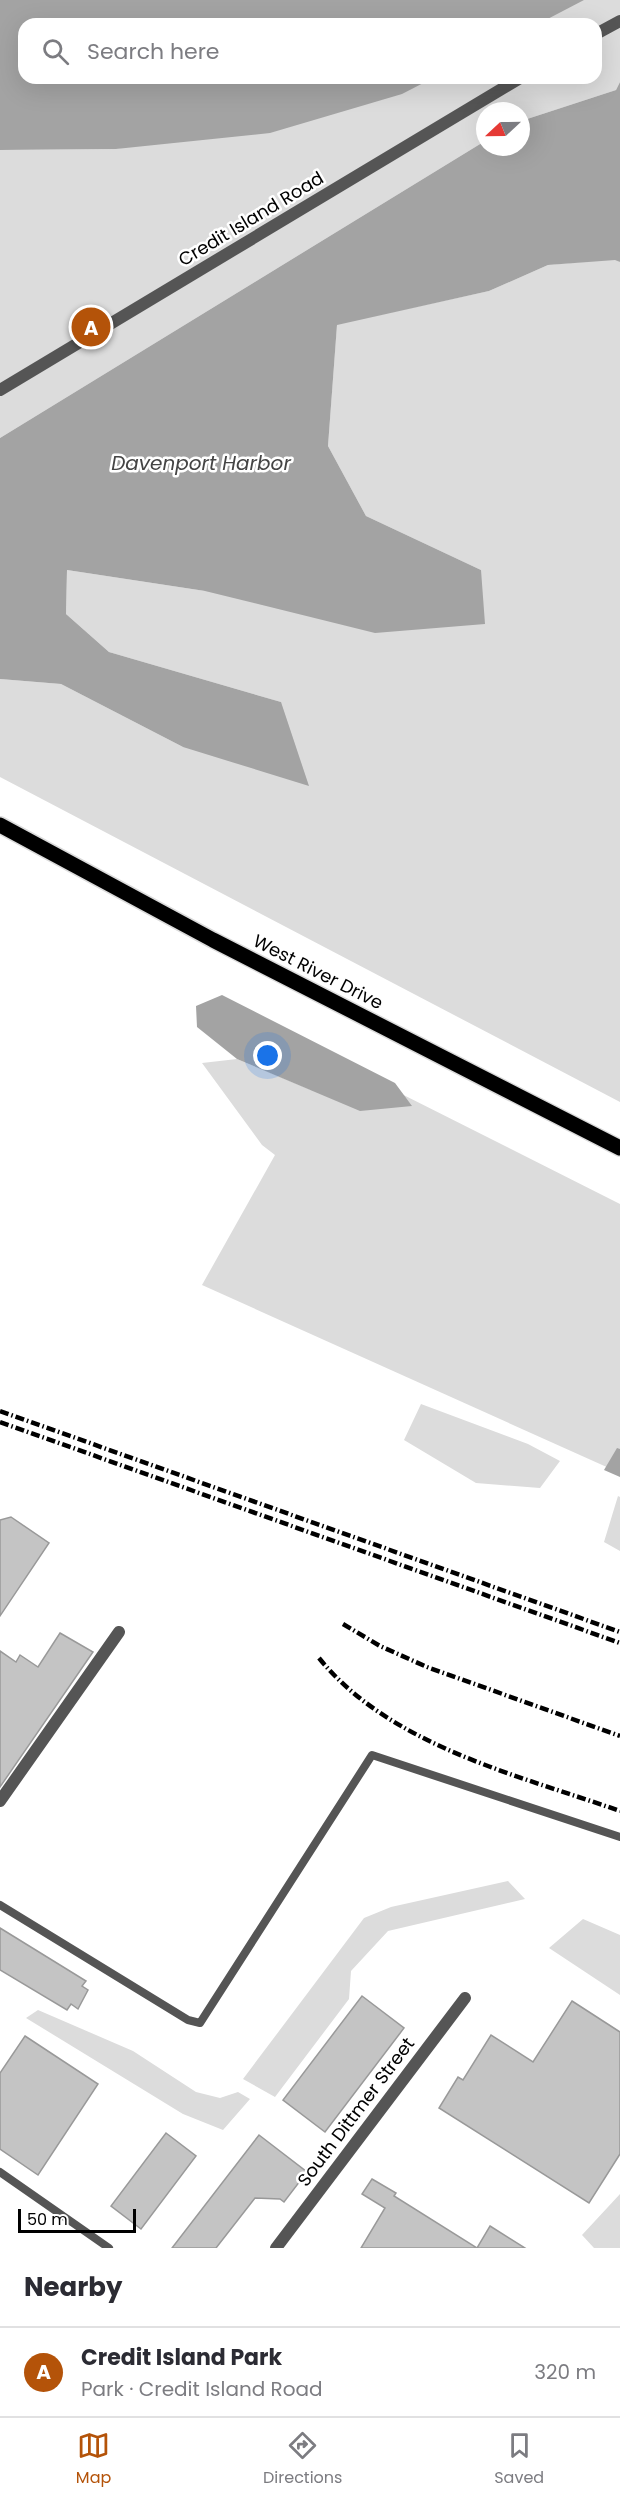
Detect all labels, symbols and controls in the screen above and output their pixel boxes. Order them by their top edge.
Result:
search box [18,18,602,84]
icon: search [39,35,72,68]
text: Search here [87,36,220,67]
north arrow [476,102,530,156]
street label: Credit Island Road [173,165,328,272]
pin: A [72,304,110,350]
water label: Davenport Harbor [111,449,291,477]
street label: West River Drive [249,928,388,1015]
your location [253,1041,282,1070]
street label: South Dittmer Street [291,2032,420,2191]
scale bar [18,2206,136,2234]
text: 50 m [27,2208,68,2231]
text: Nearby [24,2269,122,2305]
text: Credit Island Park [81,2342,282,2373]
text: A [36,2358,51,2386]
text: 320 m [534,2358,596,2386]
text: Park · Credit Island Road [81,2375,323,2403]
tab: Map [76,2429,111,2490]
tab: Directions [263,2429,342,2490]
tab: Saved [494,2429,544,2490]

